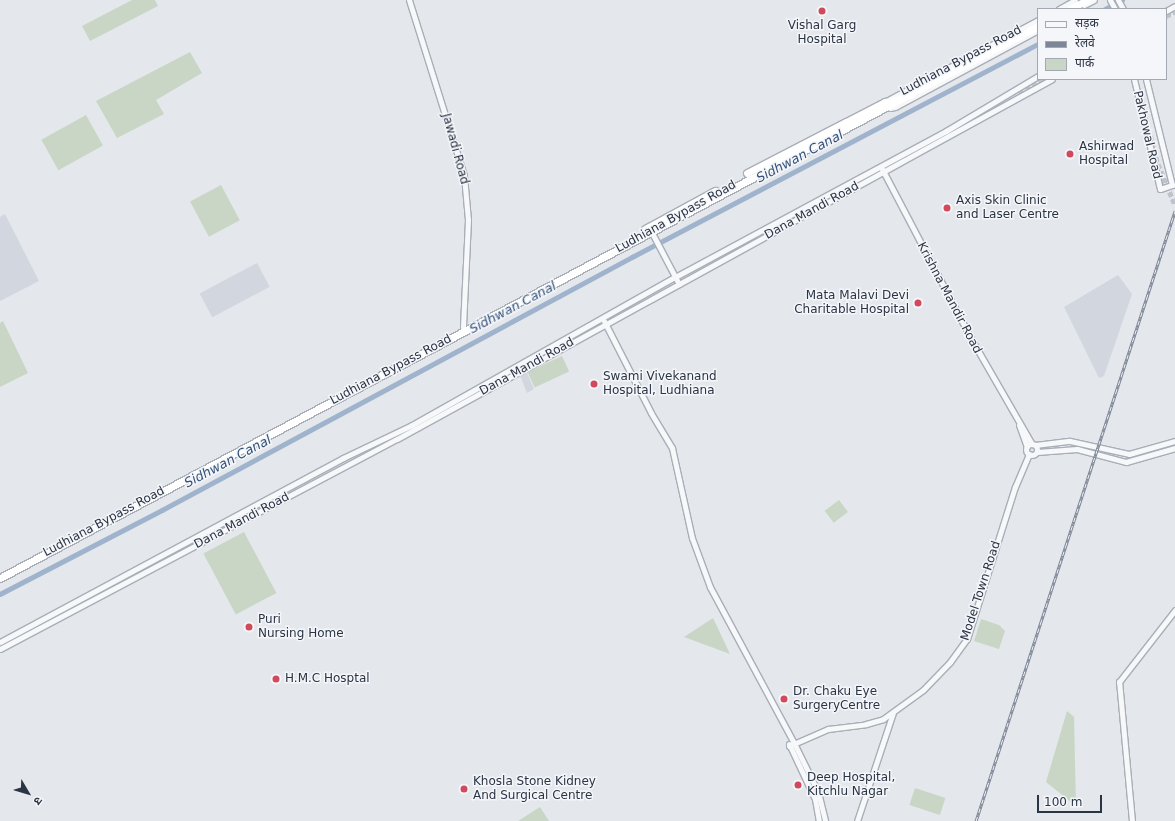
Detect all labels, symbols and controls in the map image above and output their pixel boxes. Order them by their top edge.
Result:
marker: Vishal Garg Hospital [816,5,828,17]
legend [1037,8,1167,80]
text: सड़क [1075,16,1099,30]
place label: Vishal Garg Hospital [788,19,856,47]
street label: Ludhiana Bypass Road [898,23,1024,99]
text: रेलवे [1075,36,1095,50]
text: पार्क [1075,56,1094,70]
street label: Pakhowal Road [1130,89,1164,181]
street label: Jawadi Road [439,112,471,186]
water label: Sidhwan Canal [754,128,846,186]
place label: Ashirwad Hospital [1079,140,1134,168]
marker: Ashirwad Hospital [1064,148,1076,160]
street label: Ludhiana Bypass Road [613,178,739,256]
street label: Dana Mandi Road [762,179,862,243]
place label: Axis Skin Clinic and Laser Centre [956,194,1059,222]
marker: Axis Skin Clinic and Laser Centre [941,202,953,214]
street label: Krishna Mandir Road [914,240,984,356]
water label: Sidhwan Canal [467,279,559,337]
place label: Mata Malavi Devi Charitable Hospital [794,289,909,317]
marker: Mata Malavi Devi Charitable Hospital [912,297,924,309]
street label: Ludhiana Bypass Road [328,332,454,408]
street label: Dana Mandi Road [477,335,577,399]
place label: Swami Vivekanand Hospital, Ludhiana [603,370,717,398]
marker: Swami Vivekanand Hospital, Ludhiana [588,378,600,390]
water label: Sidhwan Canal [182,433,274,491]
street label: Ludhiana Bypass Road [41,484,167,560]
street label: Dana Mandi Road [192,490,292,552]
street label: Model Town Road [958,539,1004,643]
place label: Puri Nursing Home [258,613,344,641]
marker: Puri Nursing Home [243,621,255,633]
place label: H.M.C Hosptal [285,672,370,686]
marker: H.M.C Hosptal [270,673,282,685]
place label: Dr. Chaku Eye SurgeryCentre [793,685,880,713]
marker: Dr. Chaku Eye SurgeryCentre [778,693,790,705]
place label: Deep Hospital, Kitchlu Nagar [807,771,895,799]
north arrow [8,773,48,813]
place label: Khosla Stone Kidney And Surgical Centre [473,775,596,803]
marker: Deep Hospital, Kitchlu Nagar [792,779,804,791]
marker: Khosla Stone Kidney And Surgical Centre [458,783,470,795]
scale bar [1039,787,1104,813]
text: उ [31,794,45,807]
text: 100 m [1044,795,1082,809]

